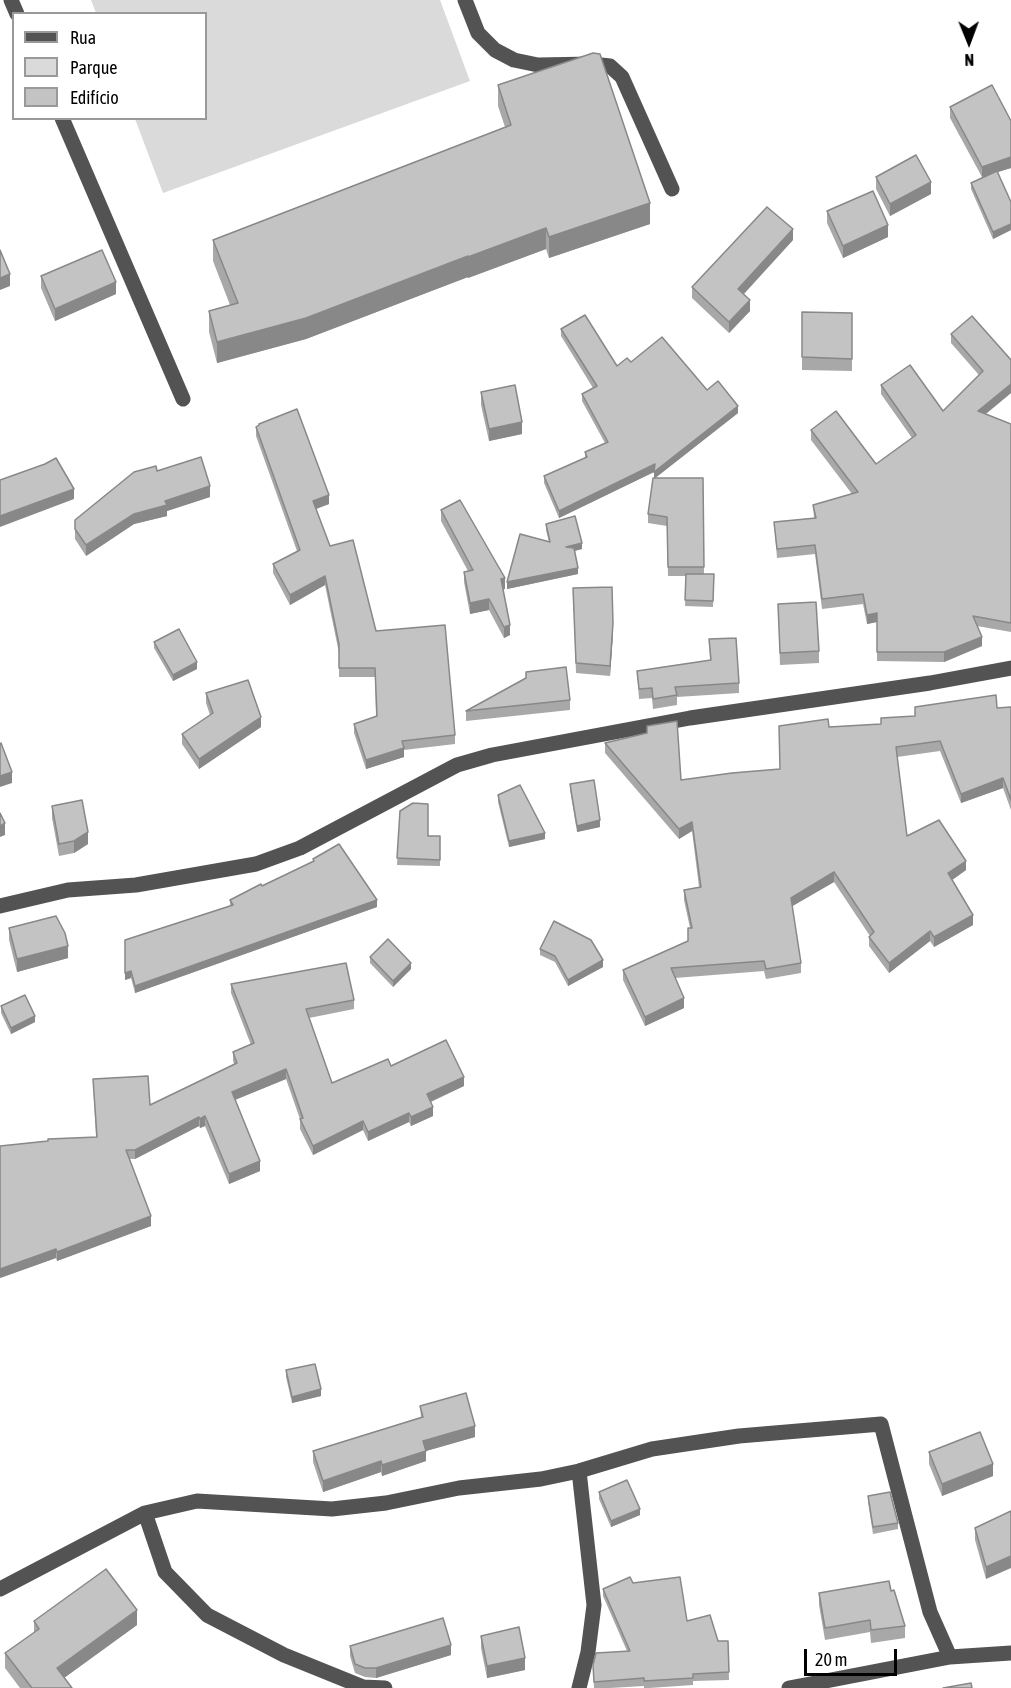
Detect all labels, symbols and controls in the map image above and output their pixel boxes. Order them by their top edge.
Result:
legend [12,12,207,120]
north arrow [939,12,999,72]
text: Rua [70,27,96,48]
text: N [964,51,974,69]
text: Parque [70,57,118,78]
text: Edifício [70,87,119,108]
scale bar [807,1637,900,1675]
text: 20 m [815,1649,847,1670]

